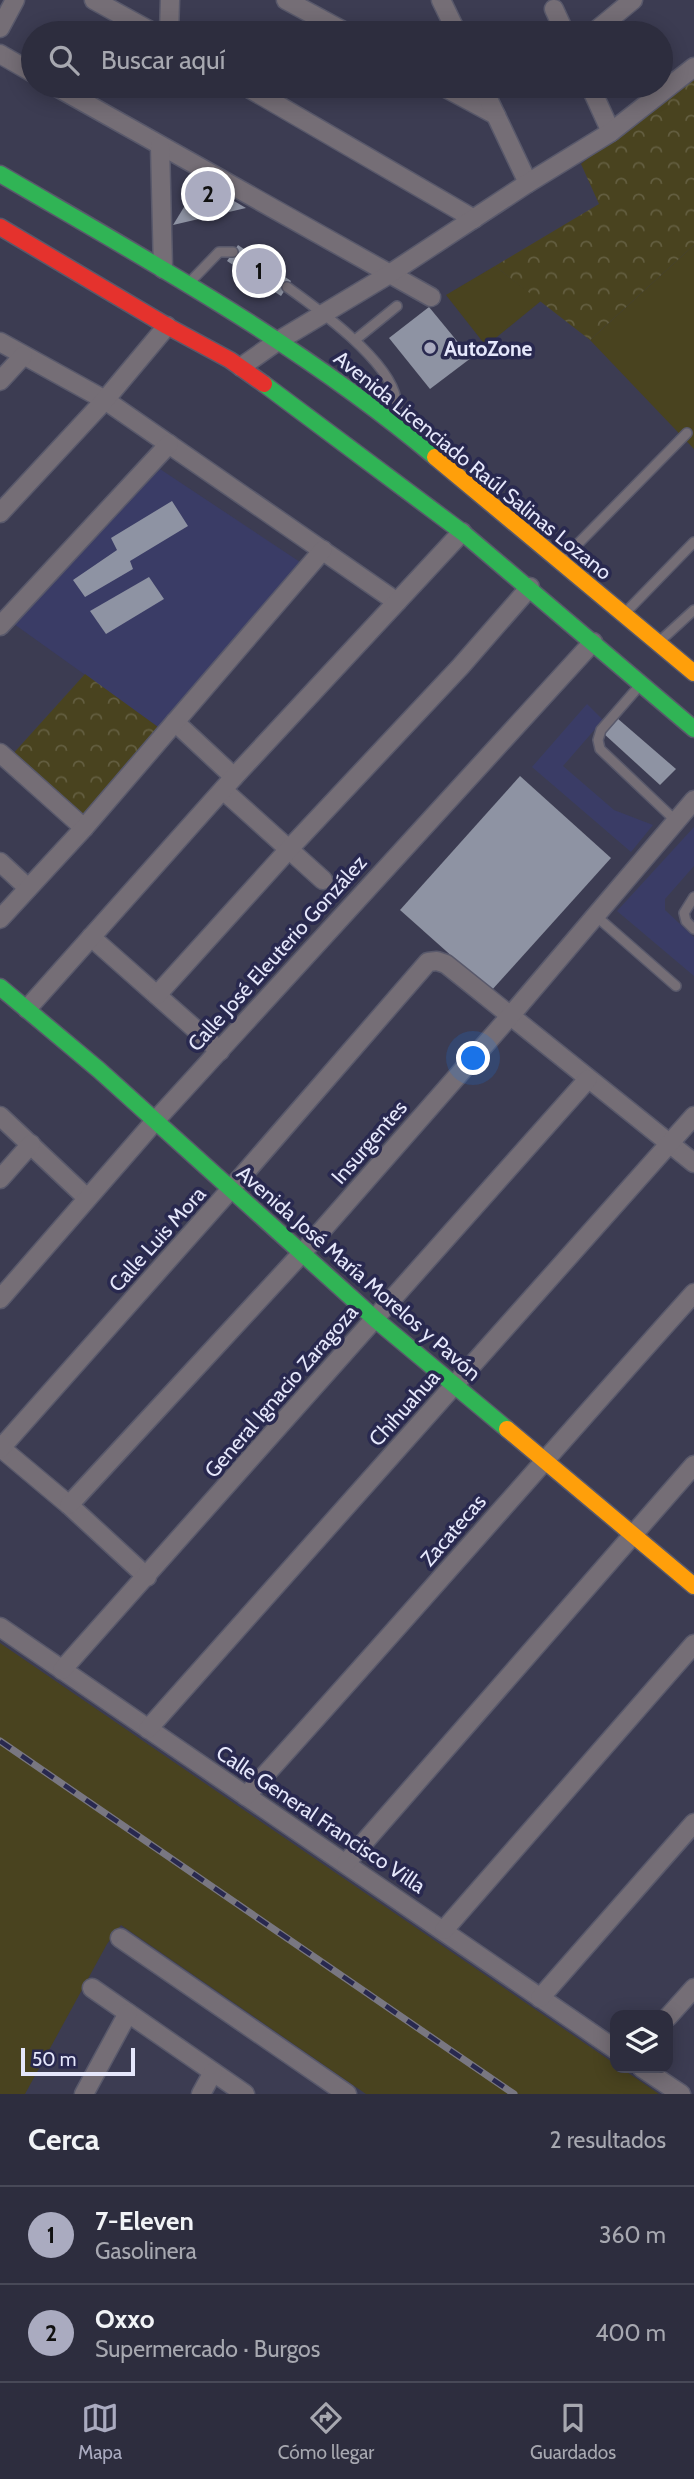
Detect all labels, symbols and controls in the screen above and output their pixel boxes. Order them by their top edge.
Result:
search box [21,21,673,98]
icon: search [45,41,83,79]
text: Buscar aquí [101,44,225,76]
pin: 2 [185,168,231,220]
pin: 1 [236,245,282,297]
place label: AutoZone [444,336,533,361]
marker: AutoZone [422,340,438,356]
street label: Avenida Licenciado Raúl Salinas Lozano [329,345,617,585]
street label: Calle José Eleuterio González [182,850,372,1056]
your location [456,1041,490,1075]
street label: Insurgentes [326,1095,412,1189]
street label: Avenida José María Morelos y Pavón [232,1160,486,1386]
street label: Calle Luis Mora [103,1181,211,1297]
street label: General Ignacio Zaragoza [199,1299,363,1483]
street label: Chihuahua [363,1365,445,1451]
street label: Zacatecas [415,1489,491,1571]
street label: Calle General Francisco Villa [212,1740,430,1898]
map controls [610,2010,673,2073]
button: layers [610,2010,673,2073]
scale bar [21,2045,135,2077]
text: 50 m [32,2048,76,2071]
text: Cerca [28,2121,100,2158]
text: 2 resultados [549,2126,666,2154]
text: 7-Eleven [95,2205,194,2237]
text: 1 [47,2221,55,2249]
text: 360 m [599,2221,666,2249]
text: Gasolinera [95,2237,197,2265]
text: Oxxo [95,2303,154,2335]
text: 2 [45,2319,57,2347]
text: 400 m [595,2319,666,2347]
text: Supermercado · Burgos [95,2335,320,2363]
tab: Mapa [78,2399,122,2464]
tab: Cómo llegar [278,2399,374,2464]
tab: Guardados [530,2399,616,2464]

